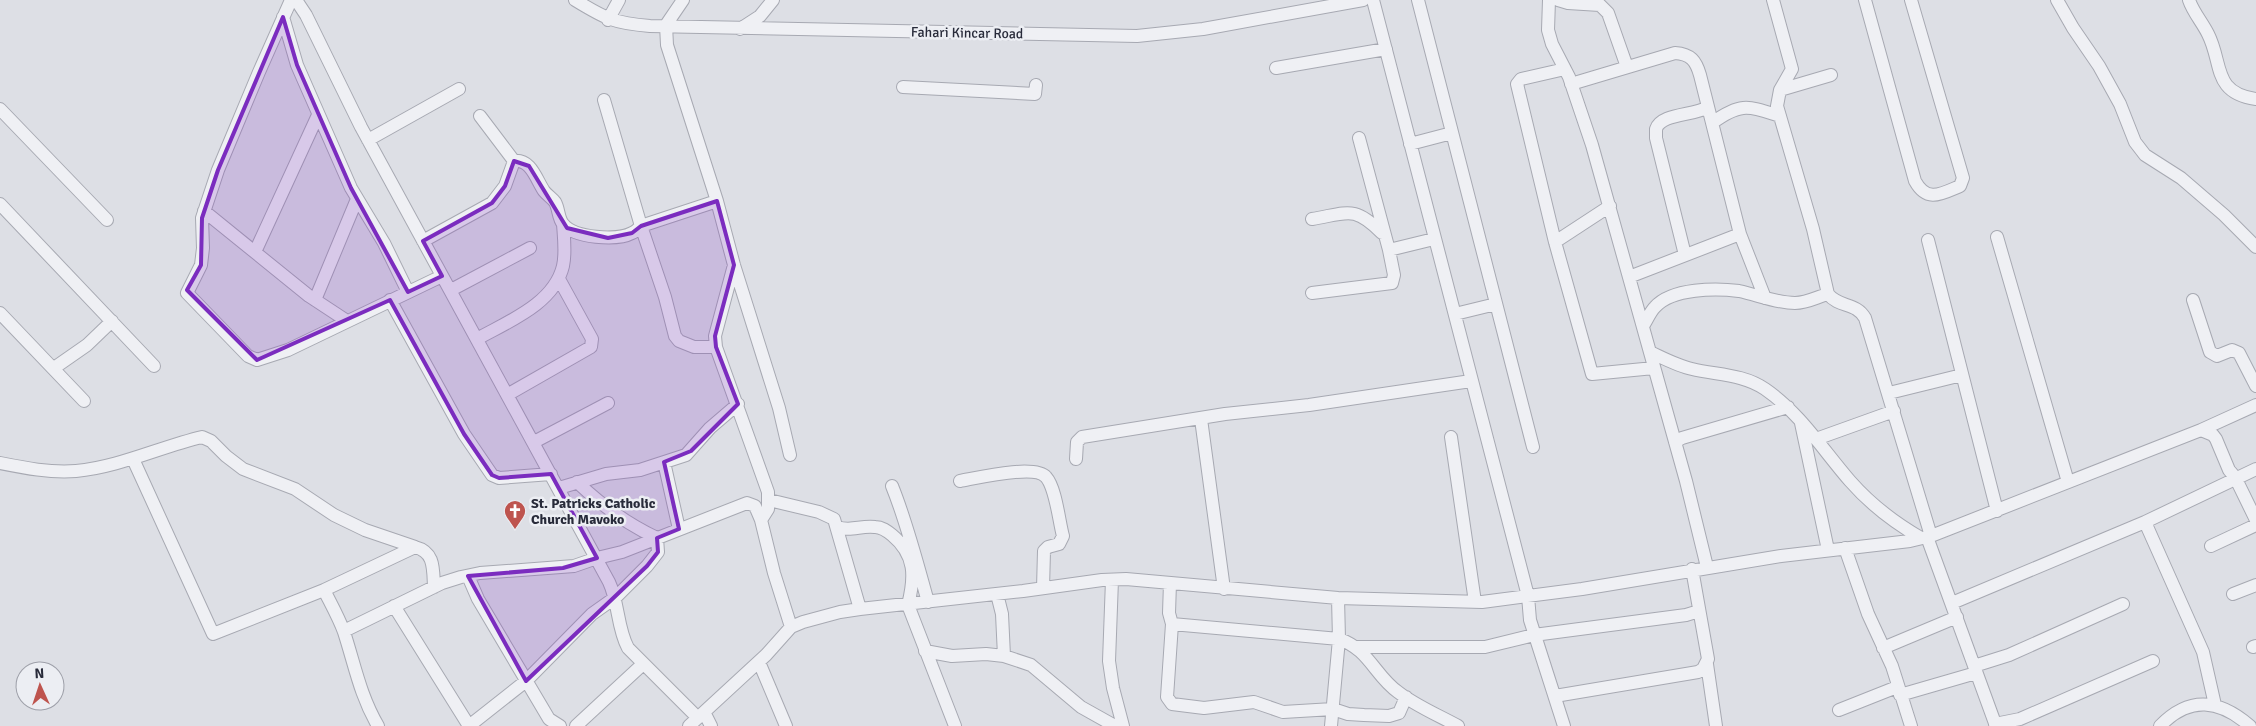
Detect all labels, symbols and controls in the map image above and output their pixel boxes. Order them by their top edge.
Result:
street label: Fahari Kincar Road [911,24,1023,42]
place label: St. Patricks Catholic Church Mavoko [531,495,656,528]
church icon: St. Patricks Catholic Church Mavoko [503,499,527,530]
north arrow [15,661,65,711]
text: N [34,665,45,682]

